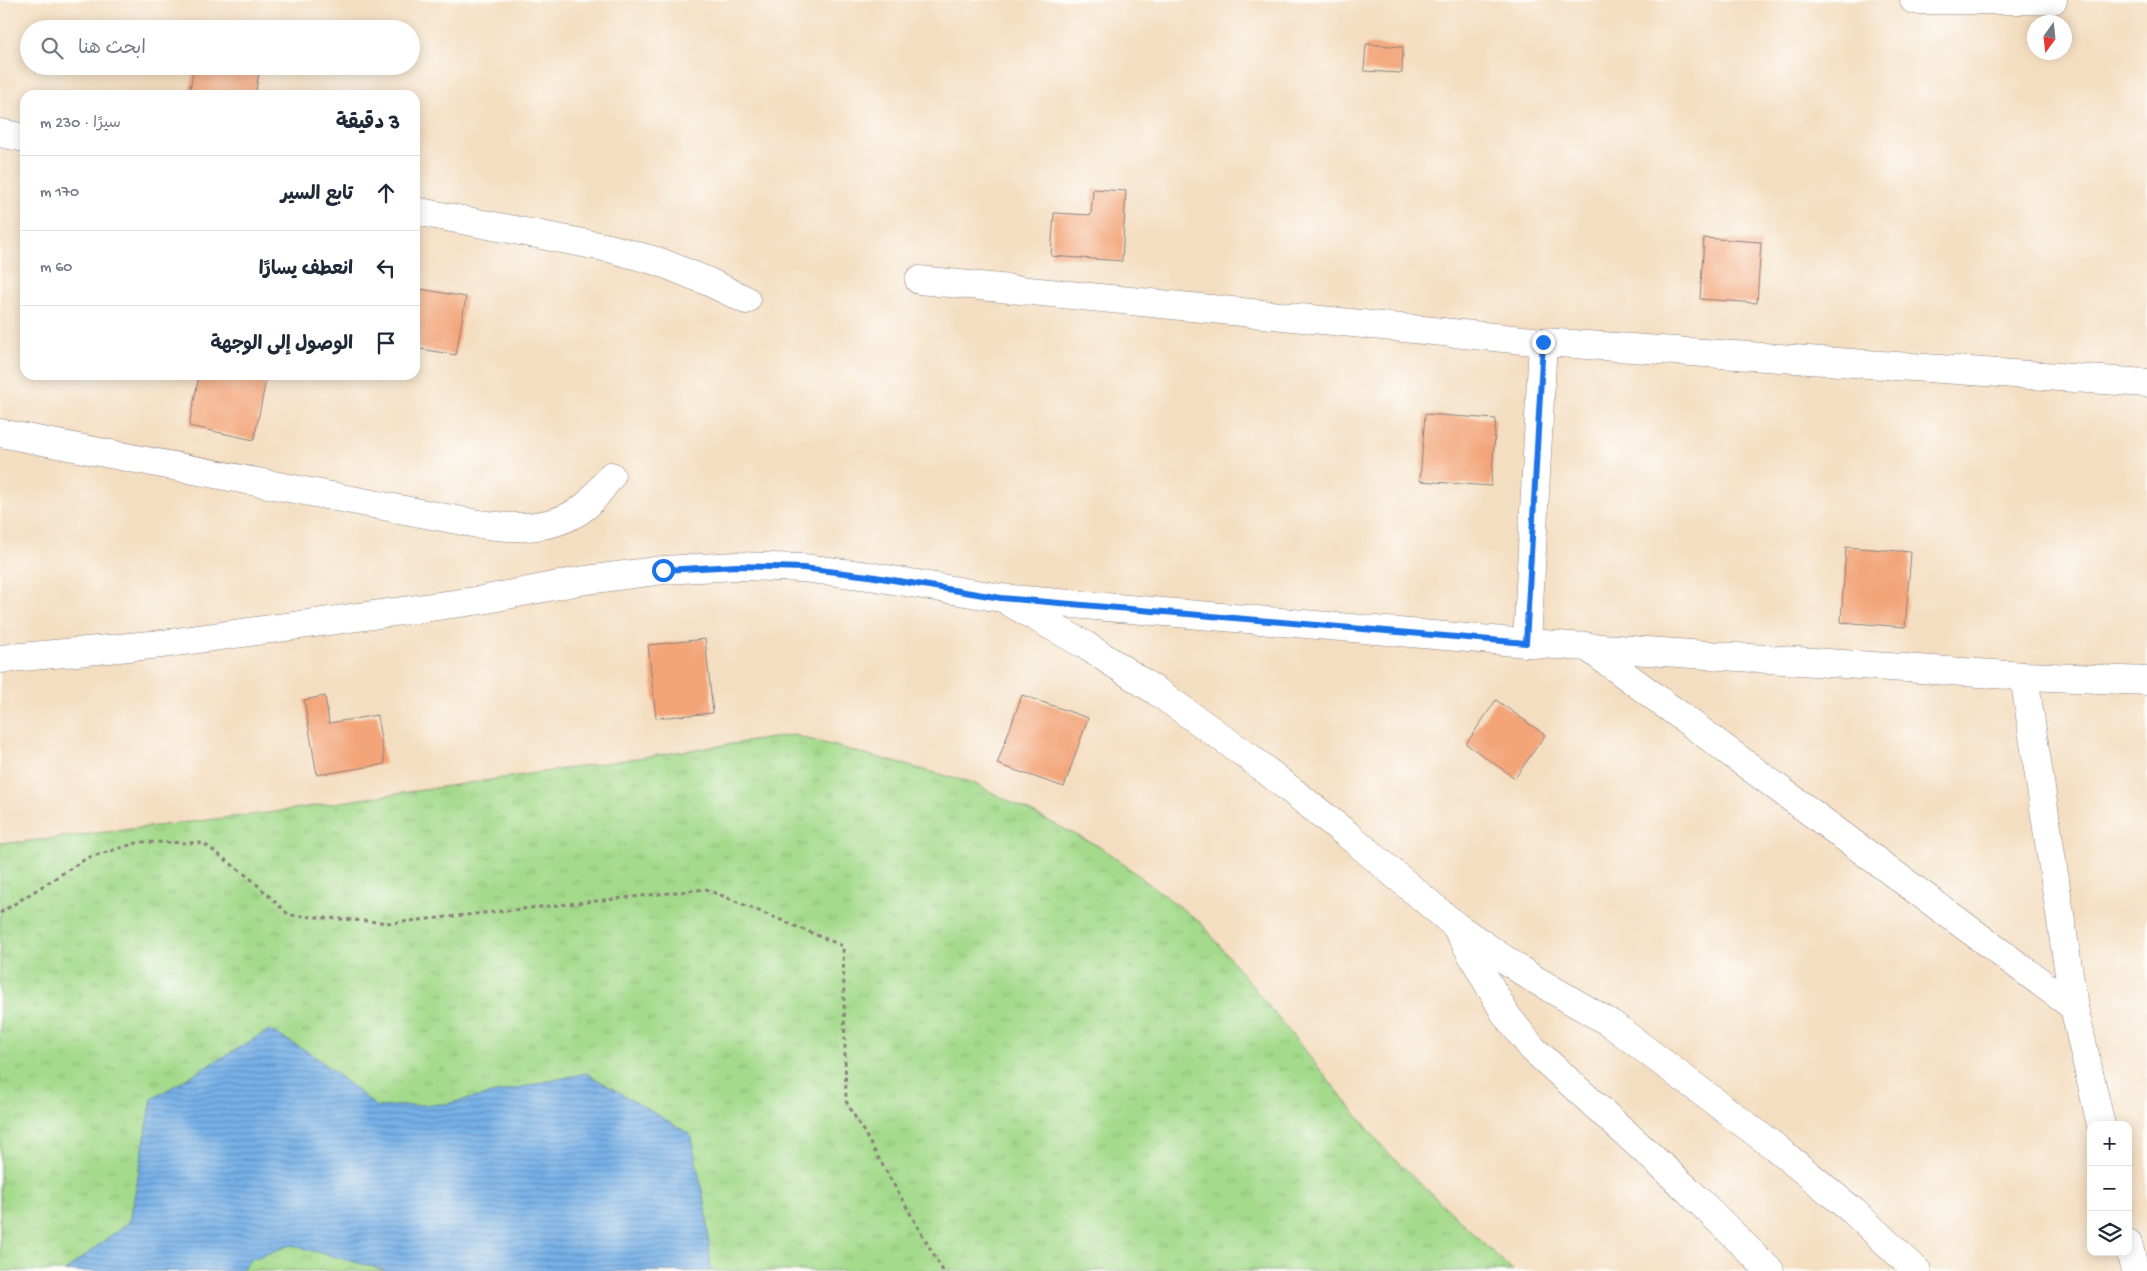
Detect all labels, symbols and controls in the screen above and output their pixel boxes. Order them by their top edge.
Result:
north arrow [2027,15,2072,60]
search box [20,20,420,75]
icon: search [38,34,66,62]
text: ابحث هنا [78,38,146,61]
text: 3 دقيقة [336,112,400,137]
text: سيرًا · 230 m [40,115,121,134]
icon: ahead [372,179,400,207]
text: 170 m [40,184,79,203]
text: تابع السير [281,184,353,207]
icon: left [372,254,400,282]
text: 60 m [40,259,72,278]
text: انعطف يسارًا [259,259,353,282]
icon: arrive [372,329,400,357]
route end [1532,331,1555,354]
text: الوصول إلى الوجهة [210,334,353,357]
route start [652,559,675,582]
map controls [2087,1121,2132,1256]
button: + [2087,1121,2132,1166]
button: − [2087,1166,2132,1211]
button: layers [2087,1211,2132,1256]

